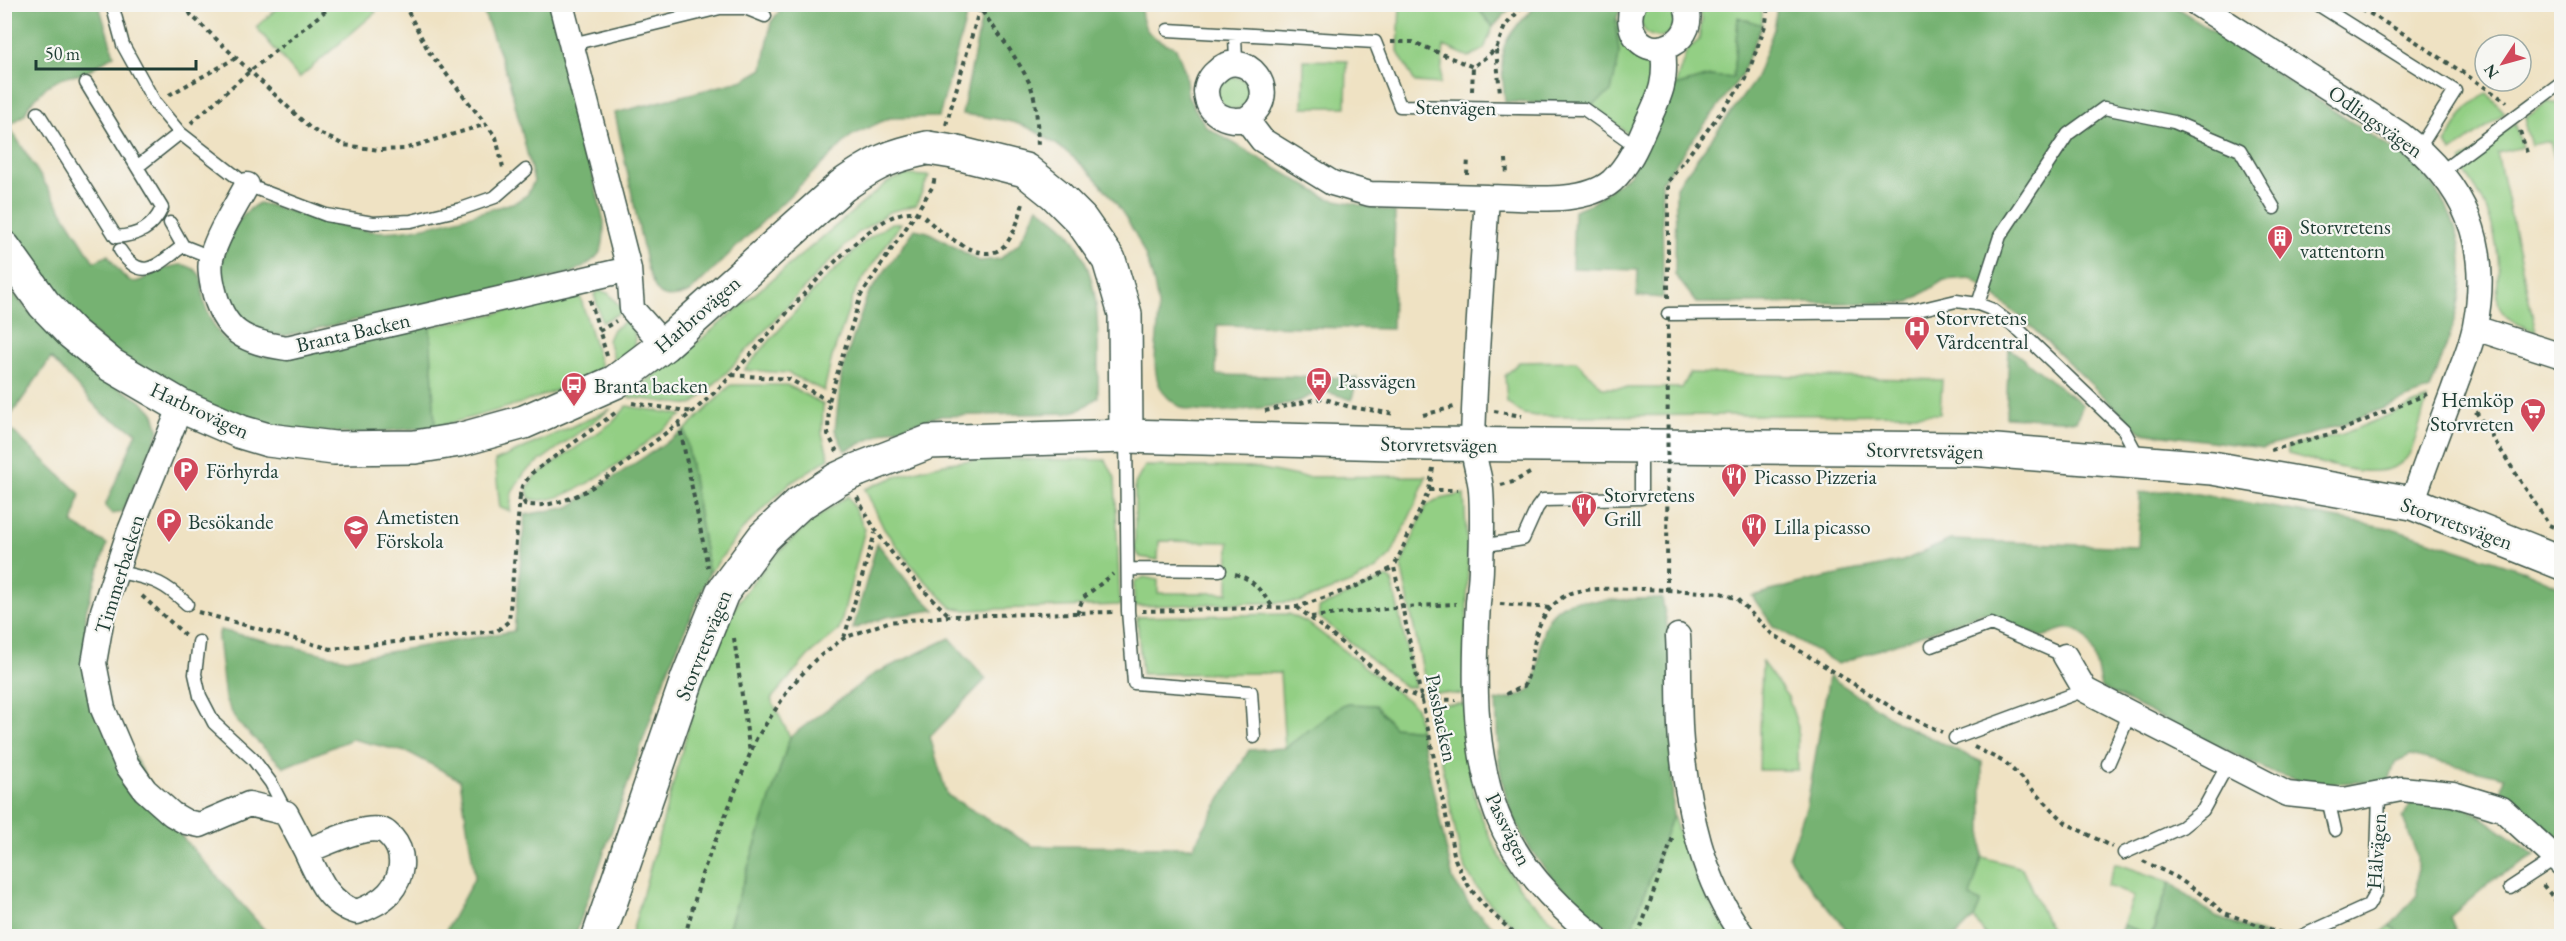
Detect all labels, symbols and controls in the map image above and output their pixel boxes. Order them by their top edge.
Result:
scale bar [36,33,196,71]
north arrow [2473,33,2533,93]
text: 50 m [45,42,80,65]
text: N [2479,60,2504,83]
street label: Odlingsvägen [2323,79,2429,163]
street label: Stenvägen [1415,93,1497,121]
place label: Storvretens vattentorn [2300,213,2391,264]
building icon: Storvretens vattentorn [2265,223,2295,261]
street label: Harbrovägen [648,269,746,359]
place label: Storvretens Vårdcentral [1936,304,2028,355]
street label: Branta Backen [293,306,413,358]
hospital icon: Storvretens Vårdcentral [1902,314,1932,352]
bus stop icon: Passvägen [1304,365,1334,403]
place label: Passvägen [1338,367,1416,394]
bus stop icon: Branta backen [559,370,589,408]
place label: Branta backen [594,372,708,399]
street label: Harbrovägen [146,375,254,445]
place label: Hemköp Storvreten [2430,386,2514,437]
supermarket icon: Hemköp Storvreten [2518,396,2548,434]
street label: Storvretsvägen [1380,429,1498,459]
street label: Storvretsvägen [1866,435,1984,465]
parking icon: Förhyrda [171,455,201,493]
place label: Förhyrda [206,457,279,484]
restaurant icon: Picasso Pizzeria [1719,461,1749,499]
place label: Picasso Pizzeria [1754,463,1877,490]
place label: Storvretens Grill [1604,481,1695,532]
street label: Storvretsvägen [2397,490,2517,556]
restaurant icon: Storvretens Grill [1569,491,1599,529]
place label: Ametisten Förskola [375,503,459,554]
parking icon: Besökande [154,506,184,544]
place label: Besökande [188,508,274,535]
street label: Timmerbacken [88,511,150,637]
restaurant icon: Lilla picasso [1739,511,1769,549]
school or university icon: Ametisten Förskola [341,513,371,551]
place label: Lilla picasso [1774,513,1871,540]
street label: Storvretsvägen [669,586,737,704]
street label: Passbacken [1420,672,1464,764]
street label: Passvägen [1480,788,1538,870]
street label: Hålvägen [2360,812,2392,890]

